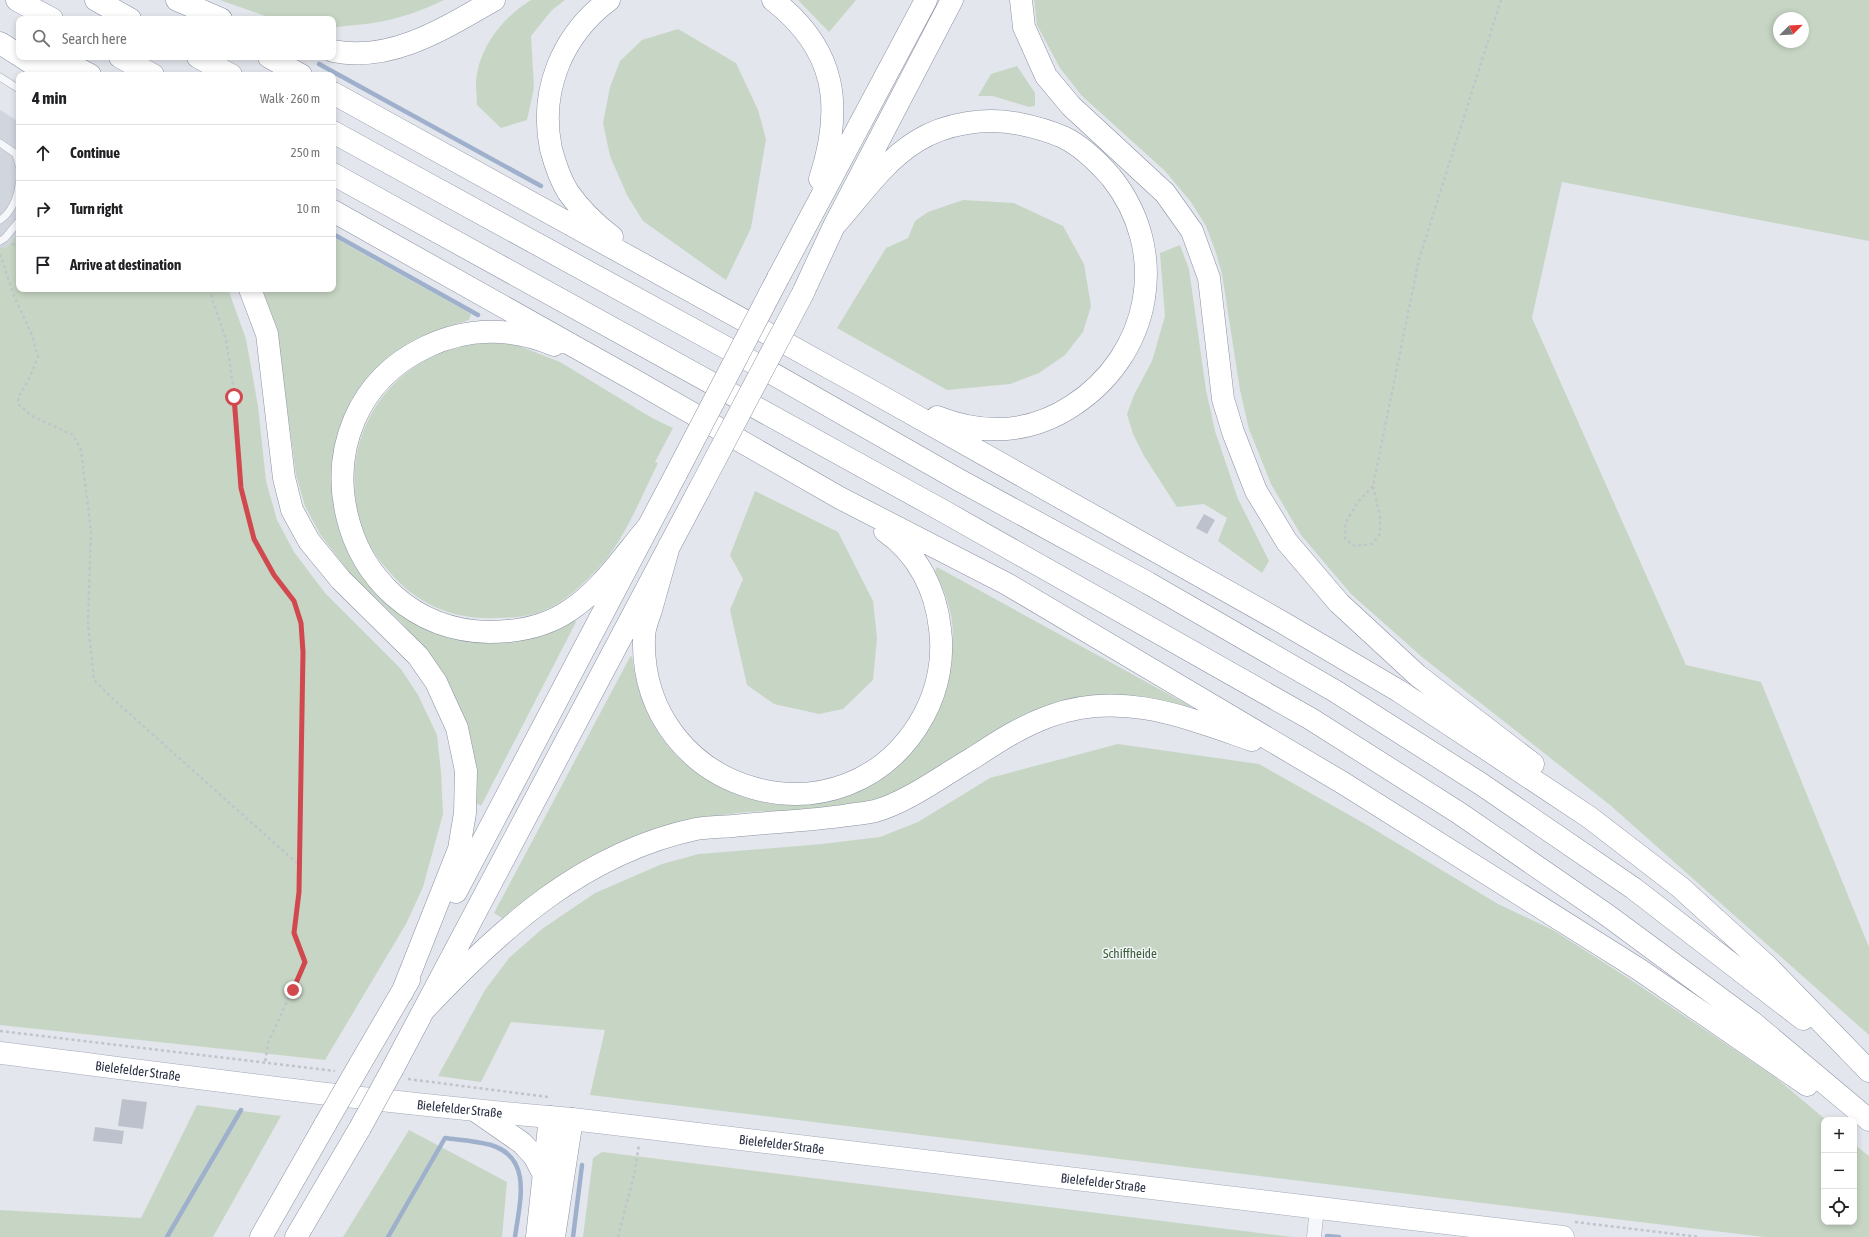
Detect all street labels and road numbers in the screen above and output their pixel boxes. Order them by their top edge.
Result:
street label: Bielefelder Straße [95,1058,182,1083]
street label: Bielefelder Straße [416,1097,503,1120]
street label: Bielefelder Straße [738,1131,825,1156]
street label: Bielefelder Straße [1060,1170,1147,1195]

